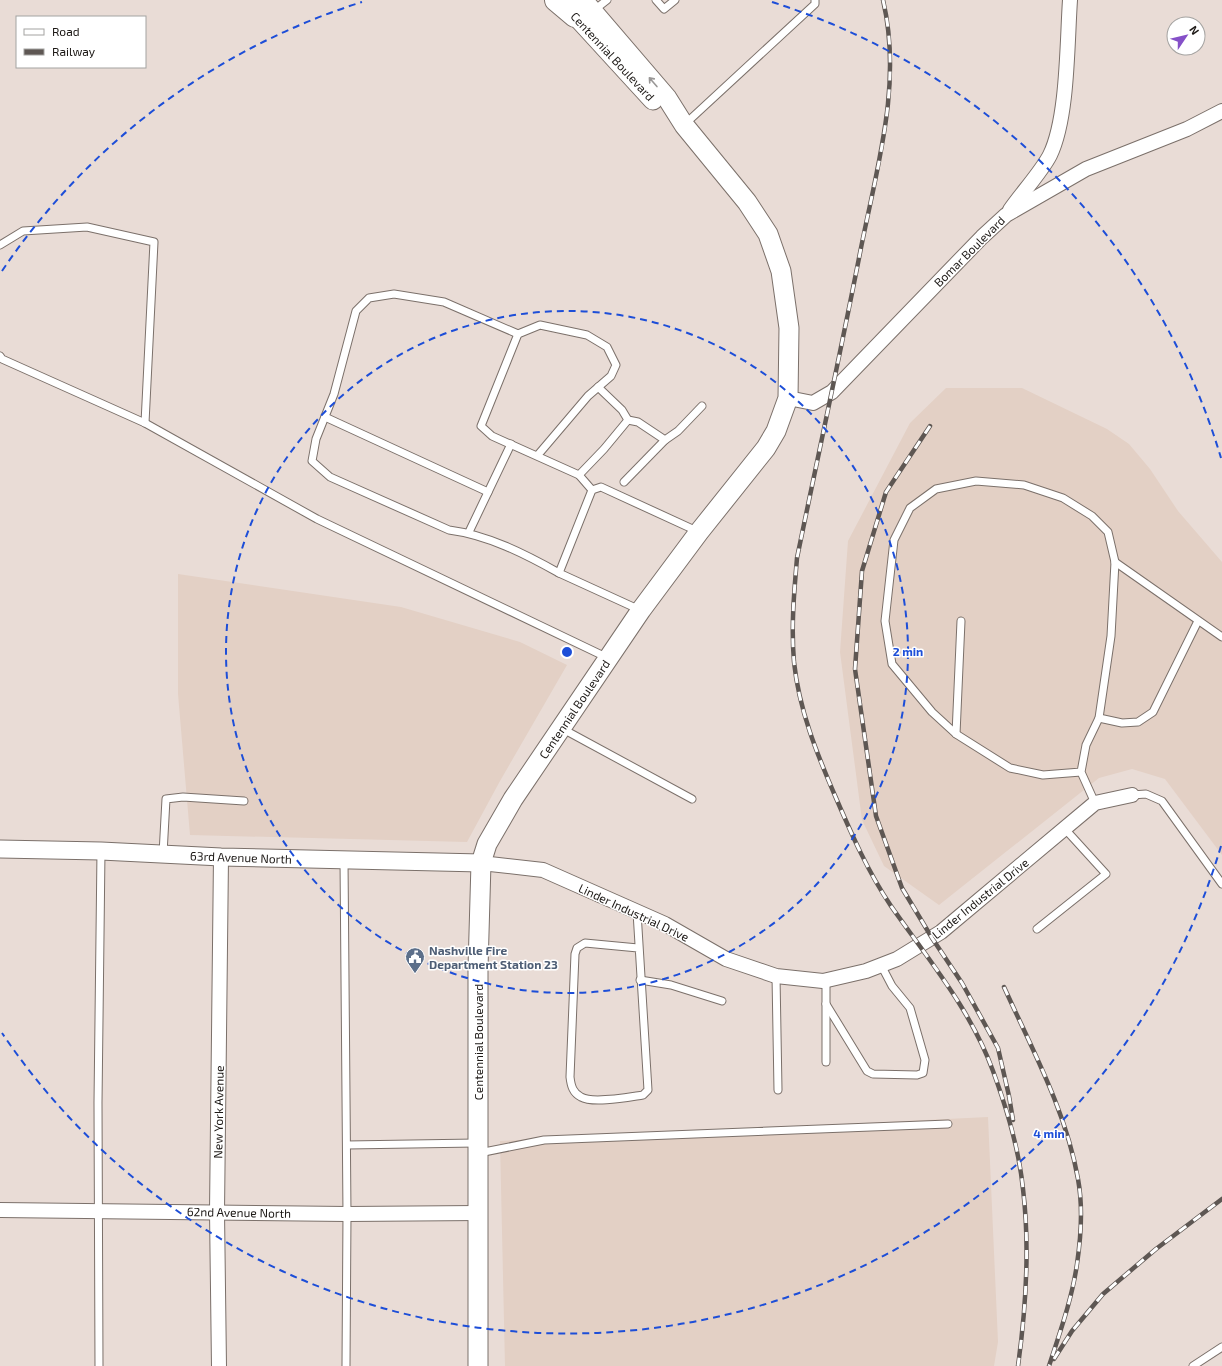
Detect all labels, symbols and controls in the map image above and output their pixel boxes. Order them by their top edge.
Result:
street label: Centennial Boulevard [568,9,658,103]
legend [16,16,146,68]
north arrow [1166,16,1206,56]
text: N [1187,23,1202,37]
text: Road [52,24,80,38]
text: Railway [52,44,96,58]
one-way arrow [649,76,658,87]
street label: Bomar Boulevard [931,213,1007,289]
text: 2 min [893,644,923,658]
centre of rings [560,645,574,659]
street label: Centennial Boulevard [536,657,612,761]
street label: 63rd Avenue North [190,848,292,866]
street label: Linder Industrial Drive [929,855,1031,941]
street label: Linder Industrial Drive [577,880,691,944]
place label: Nashville Fire Department Station 23 [429,943,558,971]
public building icon: Nashville Fire Department Station 23 [404,946,426,974]
street label: Centennial Boulevard [471,984,485,1100]
street label: New York Avenue [210,1065,226,1159]
text: 4 min [1033,1126,1065,1140]
street label: 62nd Avenue North [187,1204,291,1220]

